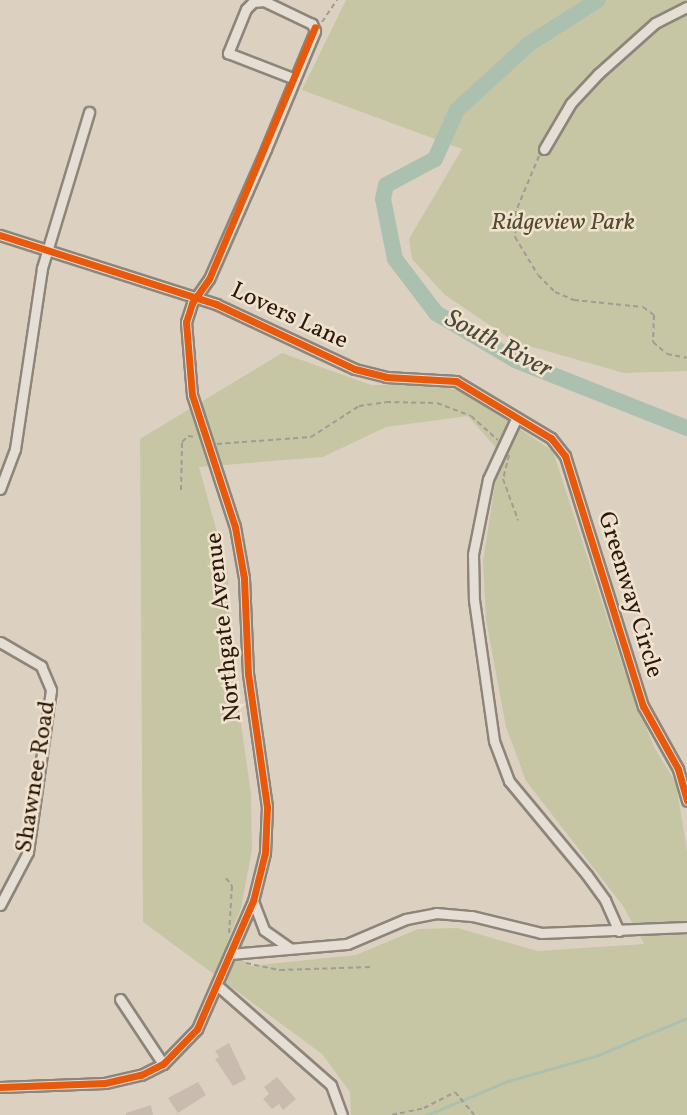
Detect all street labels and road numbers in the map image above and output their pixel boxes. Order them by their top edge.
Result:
street label: Lovers Lane [226,277,352,357]
street label: Greenway Circle [590,508,668,682]
street label: Northgate Avenue [201,531,249,723]
street label: Shawnee Road [11,699,63,855]

